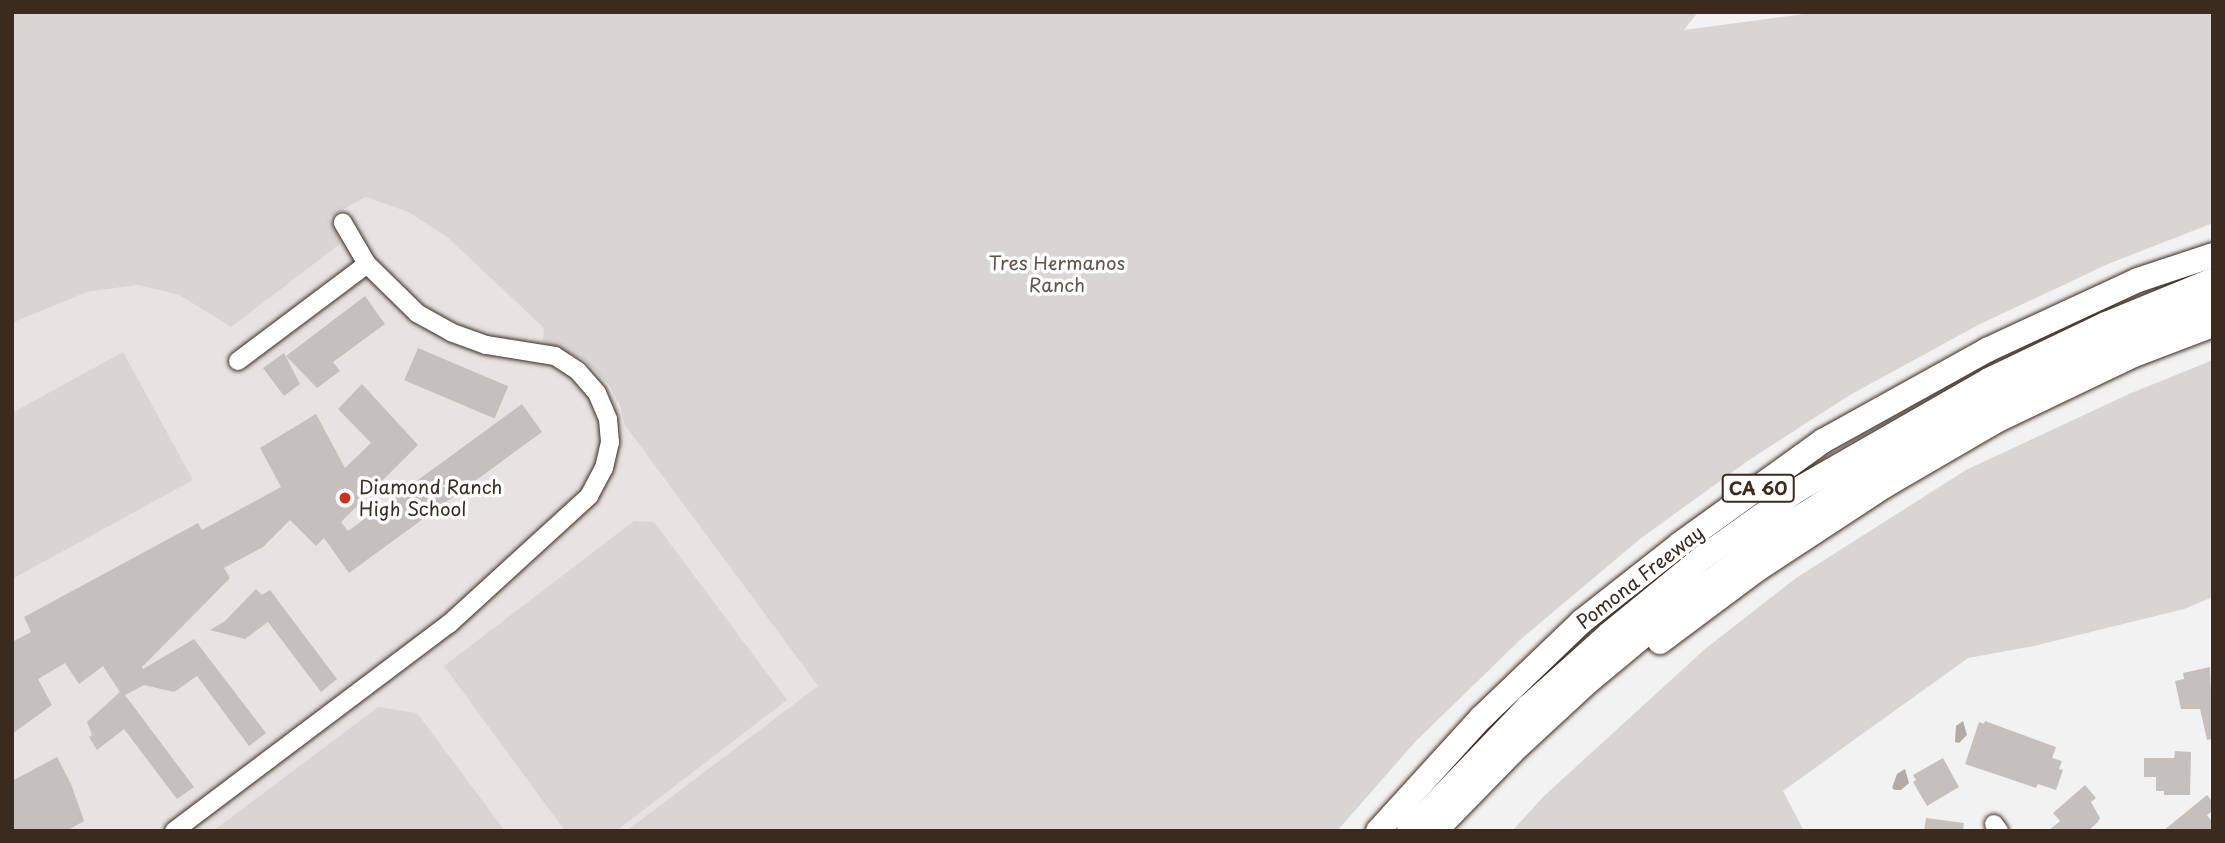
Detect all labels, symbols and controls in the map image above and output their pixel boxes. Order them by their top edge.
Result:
park label: Tres Hermanos Ranch [989,252,1125,296]
road number: CA 60 [1721,474,1795,502]
place label: Diamond Ranch High School [359,476,503,520]
marker: Diamond Ranch High School [337,490,353,506]
street label: Pomona Freeway [1572,520,1708,634]

